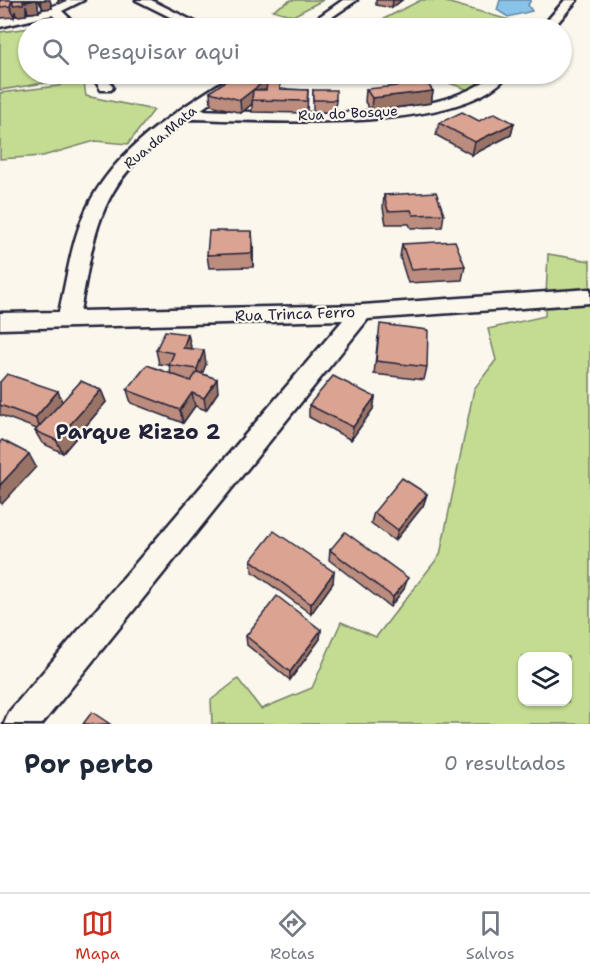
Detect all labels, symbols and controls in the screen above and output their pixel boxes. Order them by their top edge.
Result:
search box [18,18,572,84]
icon: search [39,35,72,68]
text: Pesquisar aqui [87,37,240,66]
street label: Rua da Mata [120,101,200,173]
street label: Rua do Bosque [298,101,398,125]
street label: Rua Trinca Ferro [235,302,355,326]
district label: Parque Rizzo 2 [55,418,221,446]
map controls [518,652,572,706]
button: layers [518,652,572,706]
text: Por perto [24,746,153,781]
text: 0 resultados [444,750,566,776]
tab: Mapa [75,907,120,964]
tab: Rotas [270,907,315,964]
tab: Salvos [466,907,515,964]

